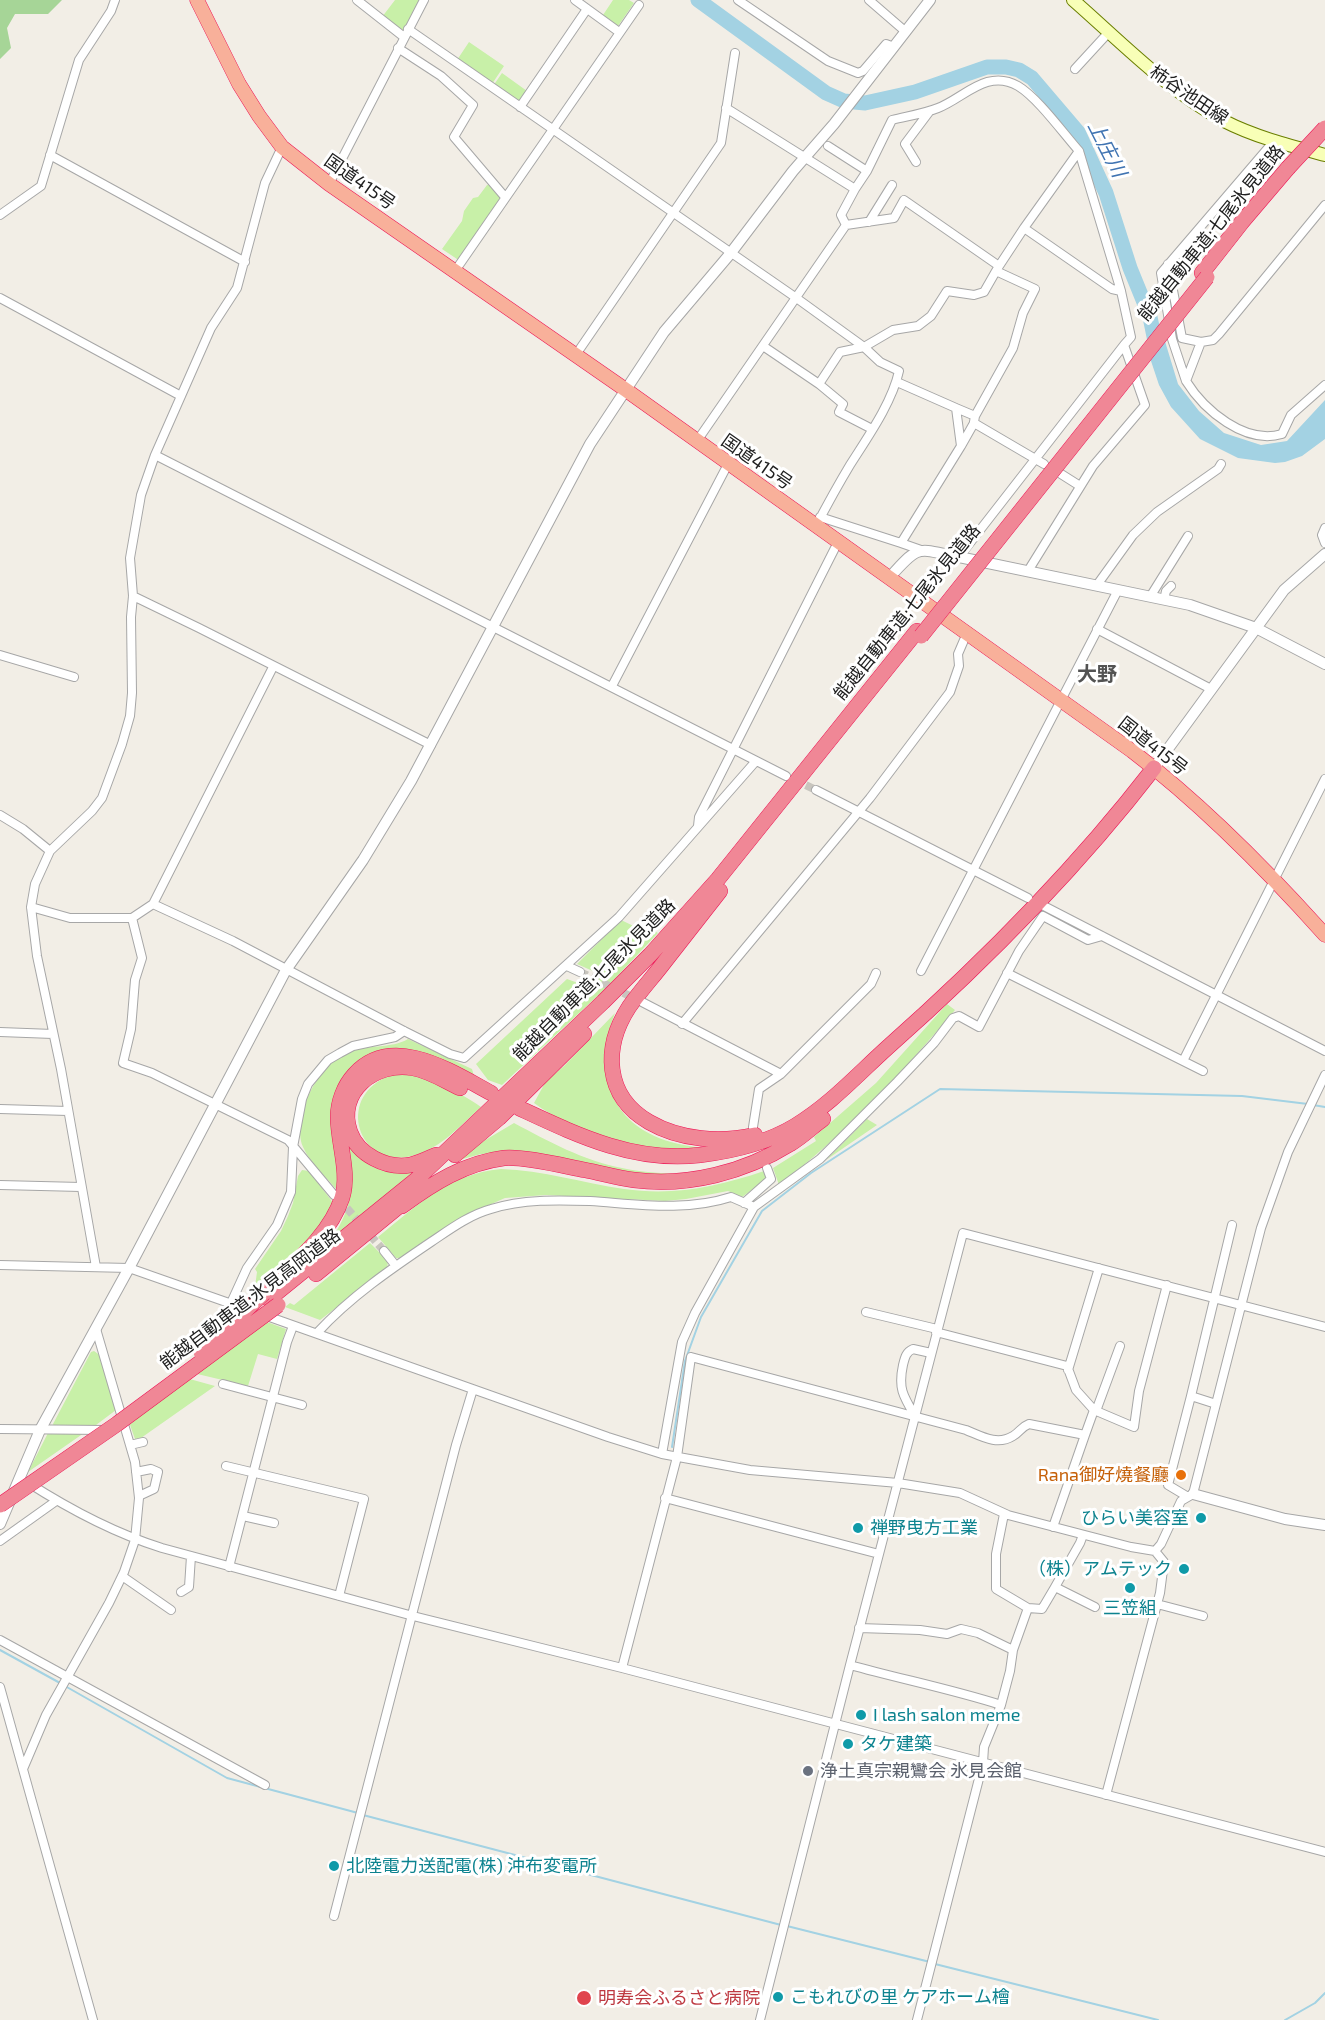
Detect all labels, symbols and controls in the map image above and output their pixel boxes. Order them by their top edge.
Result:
street label: 柿谷池田線 [1146,61,1232,129]
water label: 上庄川 [1083,117,1131,181]
street label: 能越自動車道;七尾氷見道路 [1133,141,1289,325]
street label: 国道415号 [320,150,400,214]
street label: 国道415号 [717,430,797,494]
street label: 能越自動車道;七尾氷見道路 [829,520,985,704]
district label: 大野 [1077,662,1117,686]
street label: 国道415号 [1114,712,1192,780]
street label: 能越自動車道;七尾氷見道路 [508,894,680,1066]
street label: 能越自動車道;氷見高岡道路 [156,1224,344,1374]
place label: Rana御好燒餐廳 [1038,1464,1169,1486]
marker: Rana御好燒餐廳 [1174,1468,1188,1482]
place label: ひらい美容室 [1081,1507,1189,1529]
marker: ひらい美容室 [1194,1511,1208,1525]
place label: 禅野曳方工業 [870,1517,978,1539]
marker: 禅野曳方工業 [851,1521,865,1535]
place label: （株）アムテック [1028,1558,1172,1580]
marker: （株）アムテック [1177,1562,1191,1576]
marker: 三笠組 [1123,1581,1137,1595]
place label: 三笠組 [1103,1597,1157,1619]
place label: I lash salon meme [873,1704,1021,1726]
marker: I lash salon meme [854,1708,868,1722]
place label: タケ建築 [860,1733,932,1755]
marker: タケ建築 [841,1737,855,1751]
place label: 浄土真宗親鸞会 氷見会館 [820,1760,1022,1782]
marker: 浄土真宗親鸞会 氷見会館 [801,1764,815,1778]
place label: 北陸電力送配電(株) 沖布変電所 [346,1855,597,1877]
marker: 北陸電力送配電(株) 沖布変電所 [327,1859,341,1873]
place label: こもれびの里 ケアホーム檜 [790,1986,1010,2008]
place label: 明寿会ふるさと病院 [598,1987,760,2009]
marker: 明寿会ふるさと病院 [575,1989,593,2007]
marker: こもれびの里 ケアホーム檜 [771,1990,785,2004]

